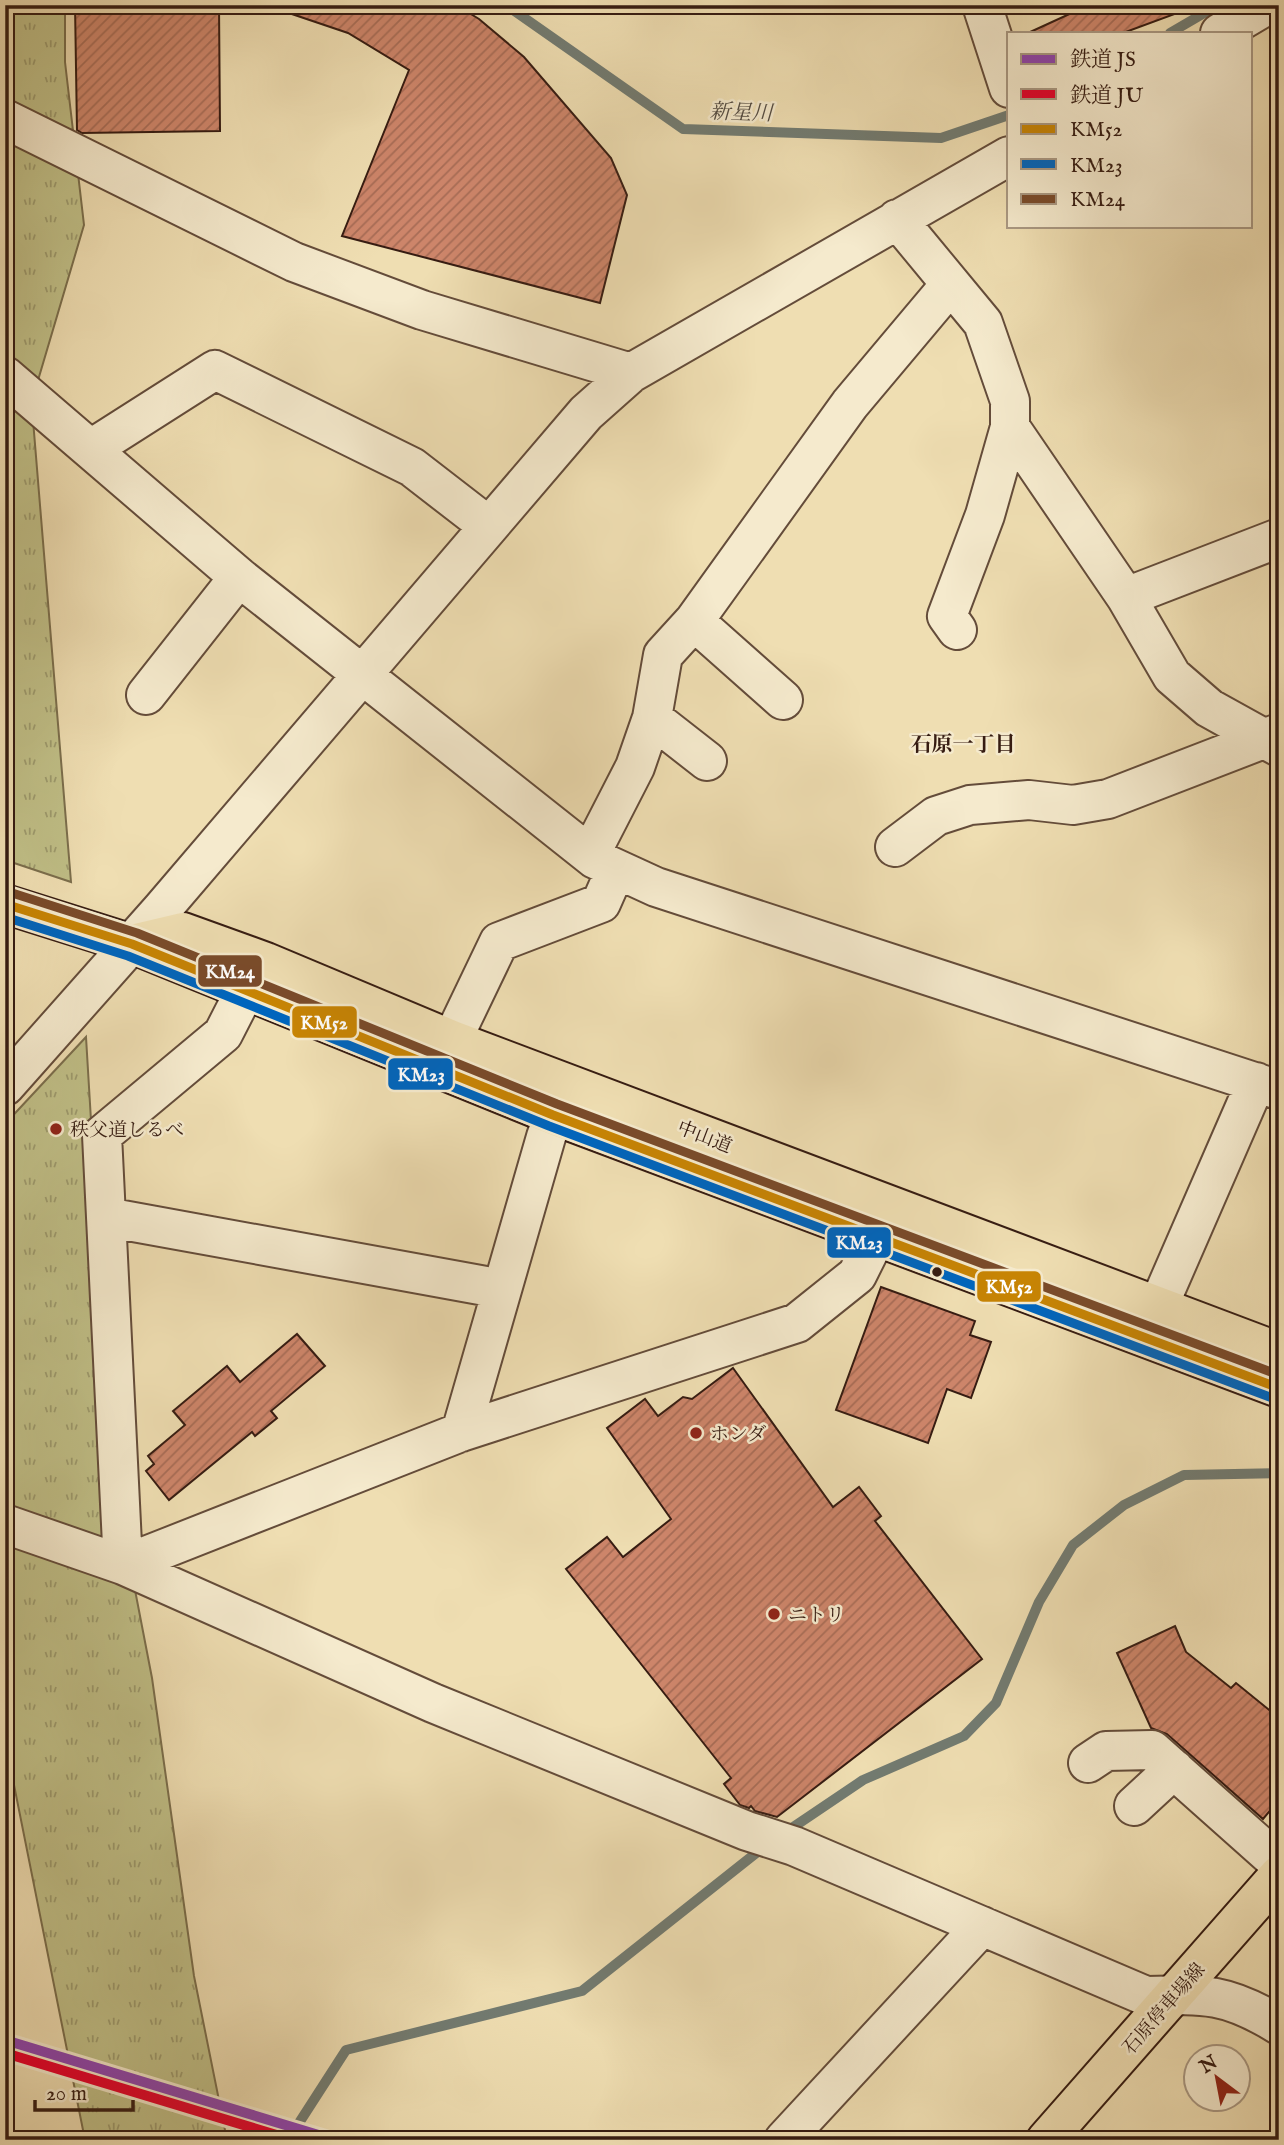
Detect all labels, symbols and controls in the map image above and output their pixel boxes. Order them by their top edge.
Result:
legend [1007,32,1252,228]
text: 鉄道 JS [1070,47,1136,74]
text: 鉄道 JU [1070,83,1143,110]
water label: 新星川 [709,99,775,128]
text: KM52 [1070,117,1122,144]
text: KM23 [1070,153,1123,180]
text: KM24 [1070,187,1126,214]
district label: 石原一丁目 [911,732,1016,759]
line badge: KM24 [197,954,263,988]
text: KM24 [205,961,256,985]
line badge: KM52 [291,1005,358,1039]
text: KM52 [300,1012,348,1036]
line badge: KM23 [387,1057,454,1091]
text: KM23 [397,1064,445,1088]
street label: 中山道 [673,1116,735,1159]
place label: 秩父道しるべ [70,1119,184,1143]
marker: 秩父道しるべ [48,1121,64,1137]
line badge: KM23 [826,1226,892,1259]
text: KM23 [835,1232,883,1256]
unlabelled marker [930,1265,944,1279]
line badge: KM52 [976,1270,1042,1303]
text: KM52 [985,1276,1033,1300]
place label: ホンダ [710,1423,766,1447]
marker: ホンダ [688,1425,704,1441]
place label: ニトリ [788,1604,845,1628]
marker: ニトリ [766,1606,782,1622]
street label: 石原停車場線 [1118,1958,1211,2060]
north arrow [1182,2044,1252,2114]
text: N [1195,2050,1223,2080]
scale bar [35,2068,133,2112]
text: 20 m [46,2081,87,2108]

